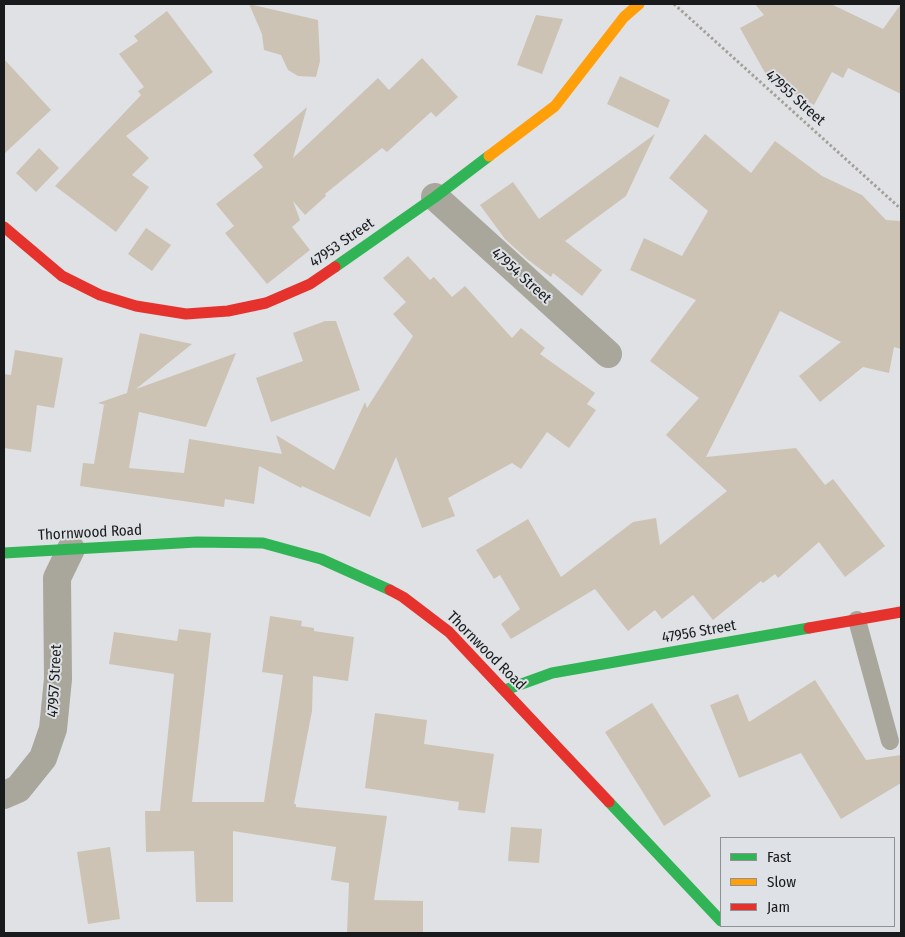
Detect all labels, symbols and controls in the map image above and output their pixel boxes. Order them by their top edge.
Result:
street label: 47955 Street [761,66,829,130]
street label: 47953 Street [307,214,377,272]
street label: 47954 Street [487,244,555,308]
street label: Thornwood Road [38,521,142,545]
street label: Thornwood Road [443,608,529,694]
street label: 47956 Street [661,617,737,647]
street label: 47957 Street [44,644,66,718]
legend [720,837,895,927]
text: Fast [767,848,791,866]
text: Slow [767,873,796,891]
text: Jam [767,898,790,916]

